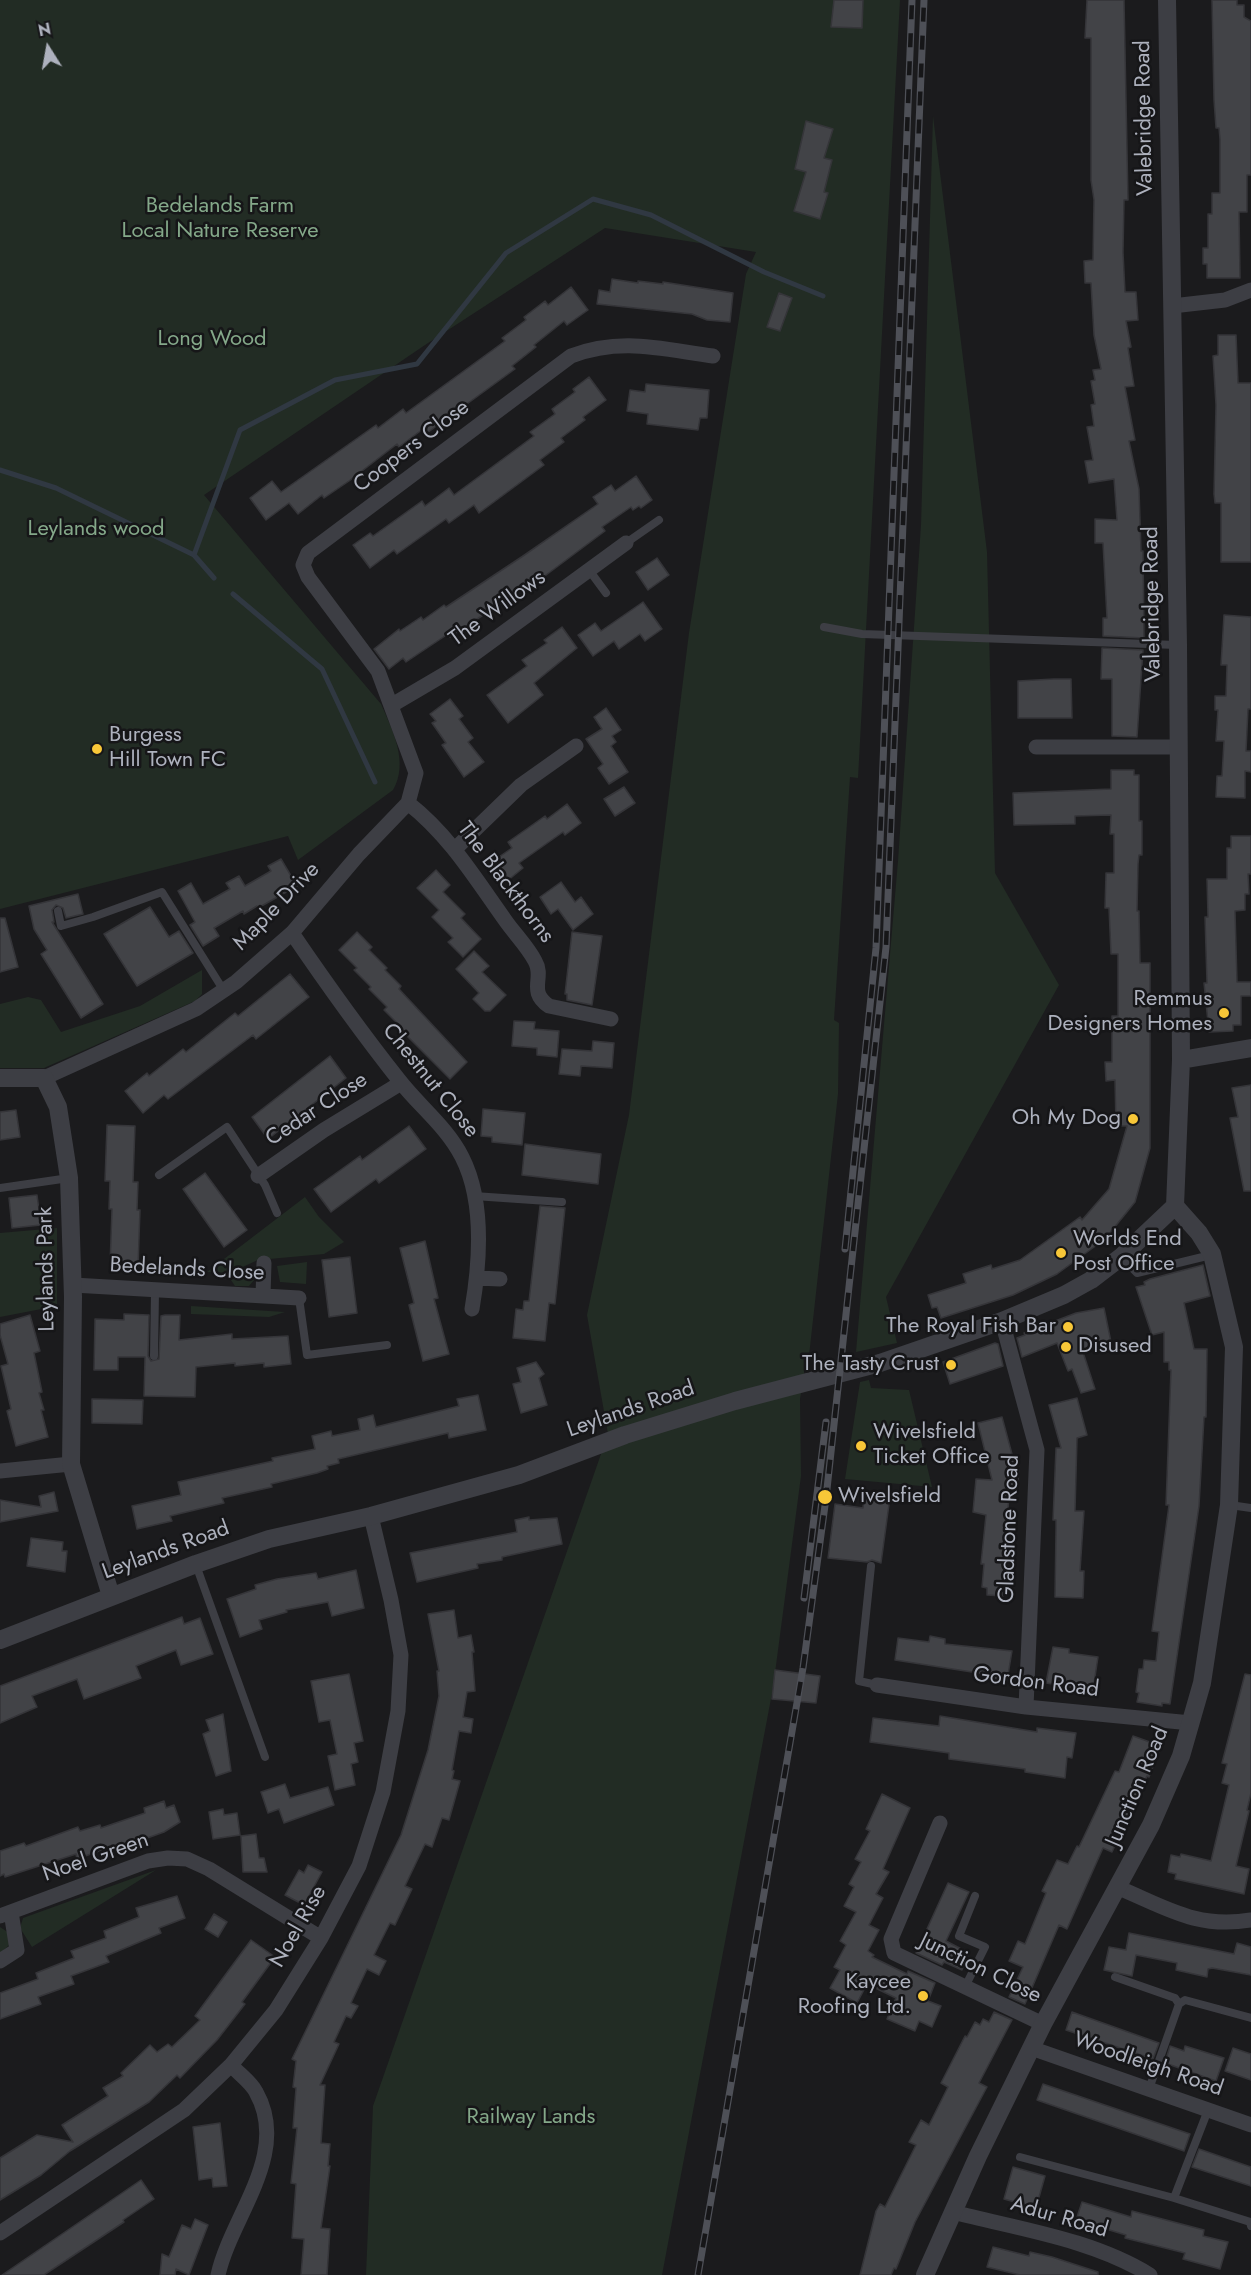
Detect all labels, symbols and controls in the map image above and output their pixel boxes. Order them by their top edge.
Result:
text: N [36,17,53,42]
north arrow [18,18,78,78]
street label: Valebridge Road [1130,40,1160,196]
park label: Bedelands Farm Local Nature Reserve [121,194,319,246]
park label: Long Wood [157,327,267,353]
street label: Coopers Close [349,395,475,499]
park label: Leylands wood [28,517,164,543]
street label: Valebridge Road [1138,526,1168,682]
street label: The Willows [445,565,551,653]
place label: Burgess Hill Town FC [109,723,226,774]
marker: Burgess Hill Town FC [90,742,104,756]
street label: The Blackthorns [451,817,559,949]
street label: Maple Drive [228,857,326,957]
place label: Remmus Designers Homes [1048,987,1212,1038]
marker: Remmus Designers Homes [1217,1006,1231,1020]
street label: Chestnut Close [376,1019,484,1143]
street label: Cedar Close [261,1067,373,1153]
place label: Oh My Dog [1012,1106,1121,1132]
marker: Oh My Dog [1126,1112,1140,1126]
street label: Leylands Park [33,1206,61,1332]
place label: Worlds End Post Office [1073,1227,1182,1278]
marker: Worlds End Post Office [1054,1246,1068,1260]
street label: Bedelands Close [109,1253,265,1287]
place label: The Royal Fish Bar [886,1314,1056,1340]
marker: The Royal Fish Bar [1061,1320,1075,1334]
place label: Disused [1078,1334,1152,1360]
marker: Disused [1059,1340,1073,1354]
place label: The Tasty Crust [802,1352,939,1378]
marker: The Tasty Crust [944,1358,958,1372]
street label: Leylands Road [564,1376,698,1444]
place label: Wivelsfield Ticket Office [873,1420,990,1472]
marker: Wivelsfield Ticket Office [854,1439,868,1453]
street label: Gladstone Road [994,1454,1026,1604]
place label: Wivelsfield [838,1484,941,1510]
marker: Wivelsfield [816,1488,834,1506]
street label: Leylands Road [99,1516,233,1586]
street label: Gordon Road [971,1662,1101,1704]
street label: Junction Road [1101,1723,1175,1851]
street label: Noel Green [39,1828,153,1888]
street label: Noel Rise [265,1881,333,1973]
street label: Junction Close [915,1928,1045,2010]
place label: Kaycee Roofing Ltd. [798,1970,911,2022]
marker: Kaycee Roofing Ltd. [916,1989,930,2003]
street label: Woodleigh Road [1070,2027,1226,2103]
park label: Railway Lands [467,2105,595,2131]
street label: Adur Road [1007,2192,1111,2244]

